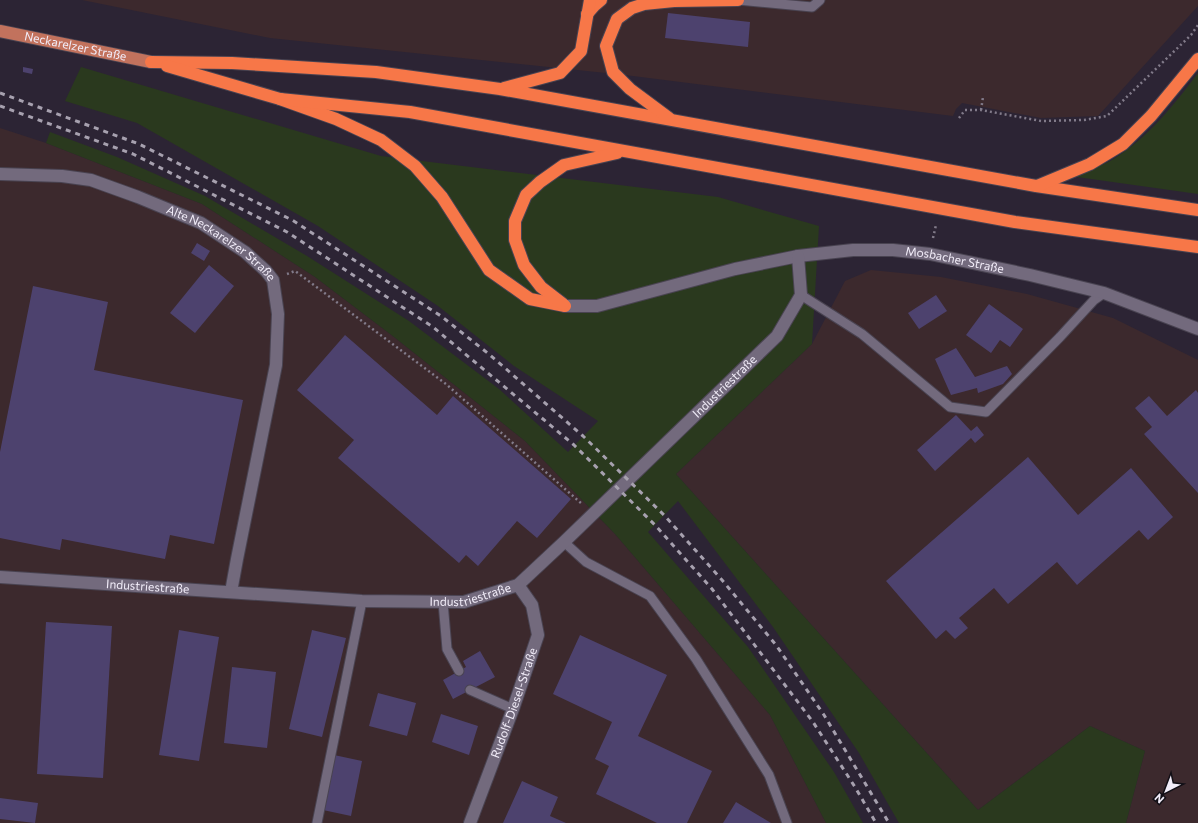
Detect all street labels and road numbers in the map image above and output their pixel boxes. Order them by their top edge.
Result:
street label: Neckarelzer Straße [23,28,128,63]
street label: Alte Neckarelzer Straße [165,202,279,283]
street label: Mosbacher Straße [905,243,1005,275]
street label: Industriestraße [689,352,759,420]
street label: Industriestraße [106,576,190,596]
street label: Industriestraße [429,580,512,608]
street label: Rudolf-Diesel-Straße [487,646,539,760]

